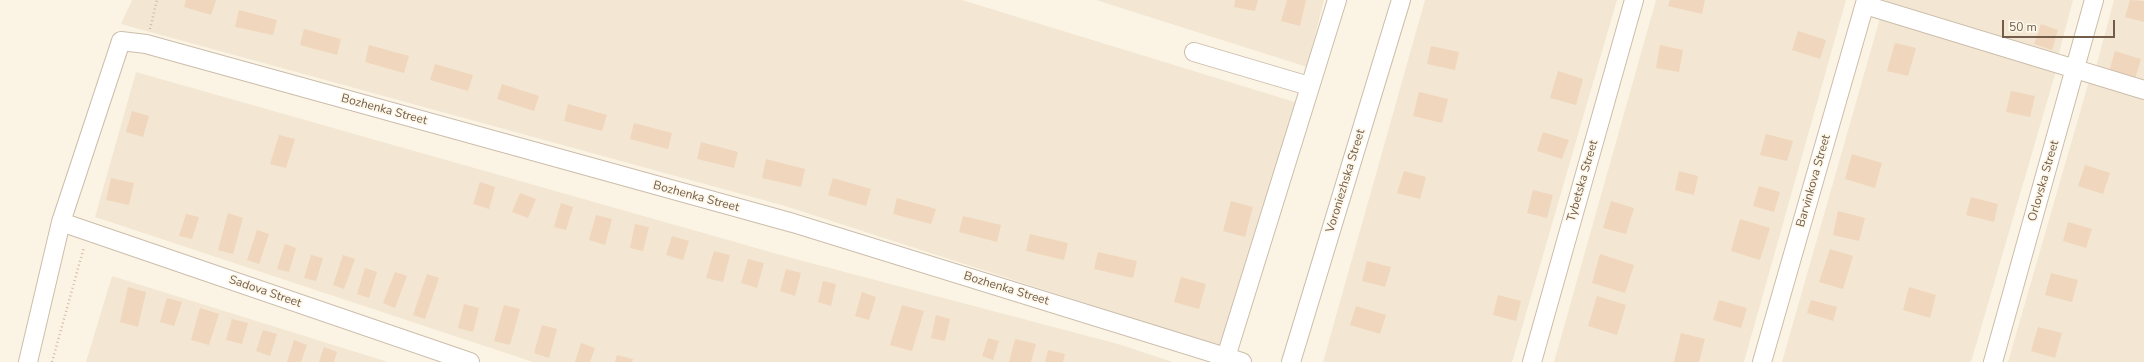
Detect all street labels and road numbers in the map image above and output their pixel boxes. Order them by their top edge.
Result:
street label: Bozhenka Street [339,92,429,128]
street label: Voroniezhska Street [1323,128,1369,234]
street label: Barvinkova Street [1794,133,1834,229]
street label: Tybetska Street [1564,139,1602,223]
street label: Orlovska Street [2026,139,2062,223]
street label: Bozhenka Street [651,179,741,215]
street label: Bozhenka Street [962,269,1050,309]
street label: Sadova Street [227,273,303,311]

